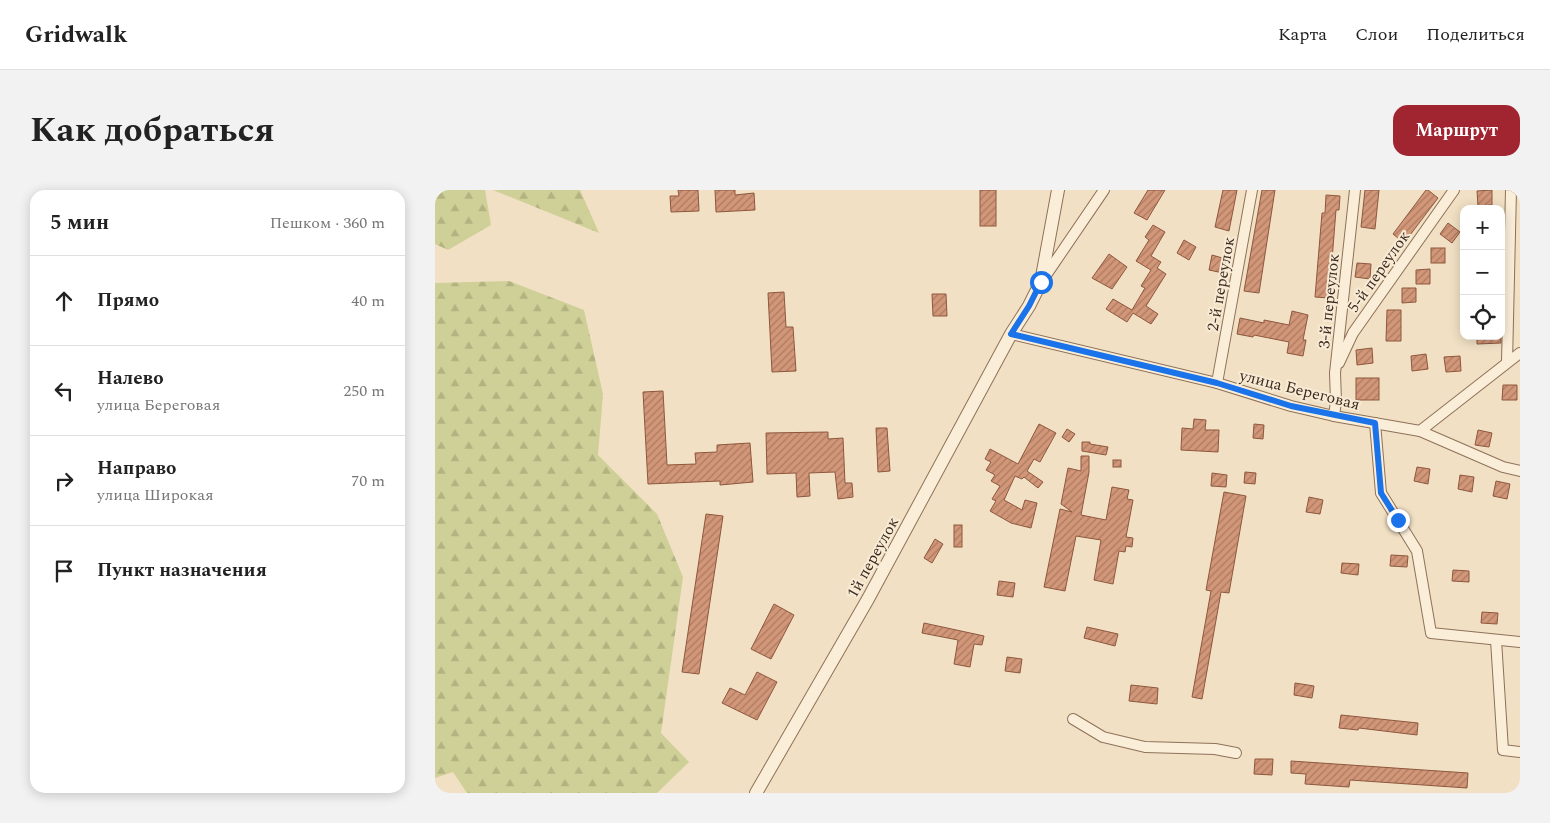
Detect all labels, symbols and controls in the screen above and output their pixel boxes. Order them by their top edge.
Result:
text: Gridwalk [25,17,127,53]
text: Карта [1278,21,1327,48]
text: Слои [1355,21,1398,48]
text: Поделиться [1426,21,1525,48]
text: Как добраться [30,104,275,157]
button: Маршрут [1393,105,1520,156]
map controls [1460,205,1505,340]
button: + [1460,205,1505,250]
text: 5 мин [50,207,109,239]
text: Пешком · 360 m [270,211,385,235]
street label: 5-й переулок [1342,226,1416,318]
street label: 2-й переулок [1201,235,1241,333]
button: − [1460,250,1505,295]
street label: 3-й переулок [1312,252,1346,350]
route start [1030,271,1053,294]
text: Прямо [97,286,159,315]
icon: ahead [50,287,78,315]
text: 40 m [351,289,385,313]
button: locate [1460,295,1505,340]
street label: улица Береговая [1236,363,1362,417]
text: Налево [97,364,164,393]
icon: left [50,377,78,405]
text: 250 m [343,379,385,403]
text: улица Береговая [97,393,220,417]
text: Направо [97,454,176,483]
icon: right [50,467,78,495]
text: 70 m [351,469,385,493]
text: улица Широкая [97,483,214,507]
route end [1387,509,1410,532]
street label: 1й переулок [841,513,905,602]
text: Пункт назначения [97,556,267,585]
icon: arrive [50,557,78,585]

